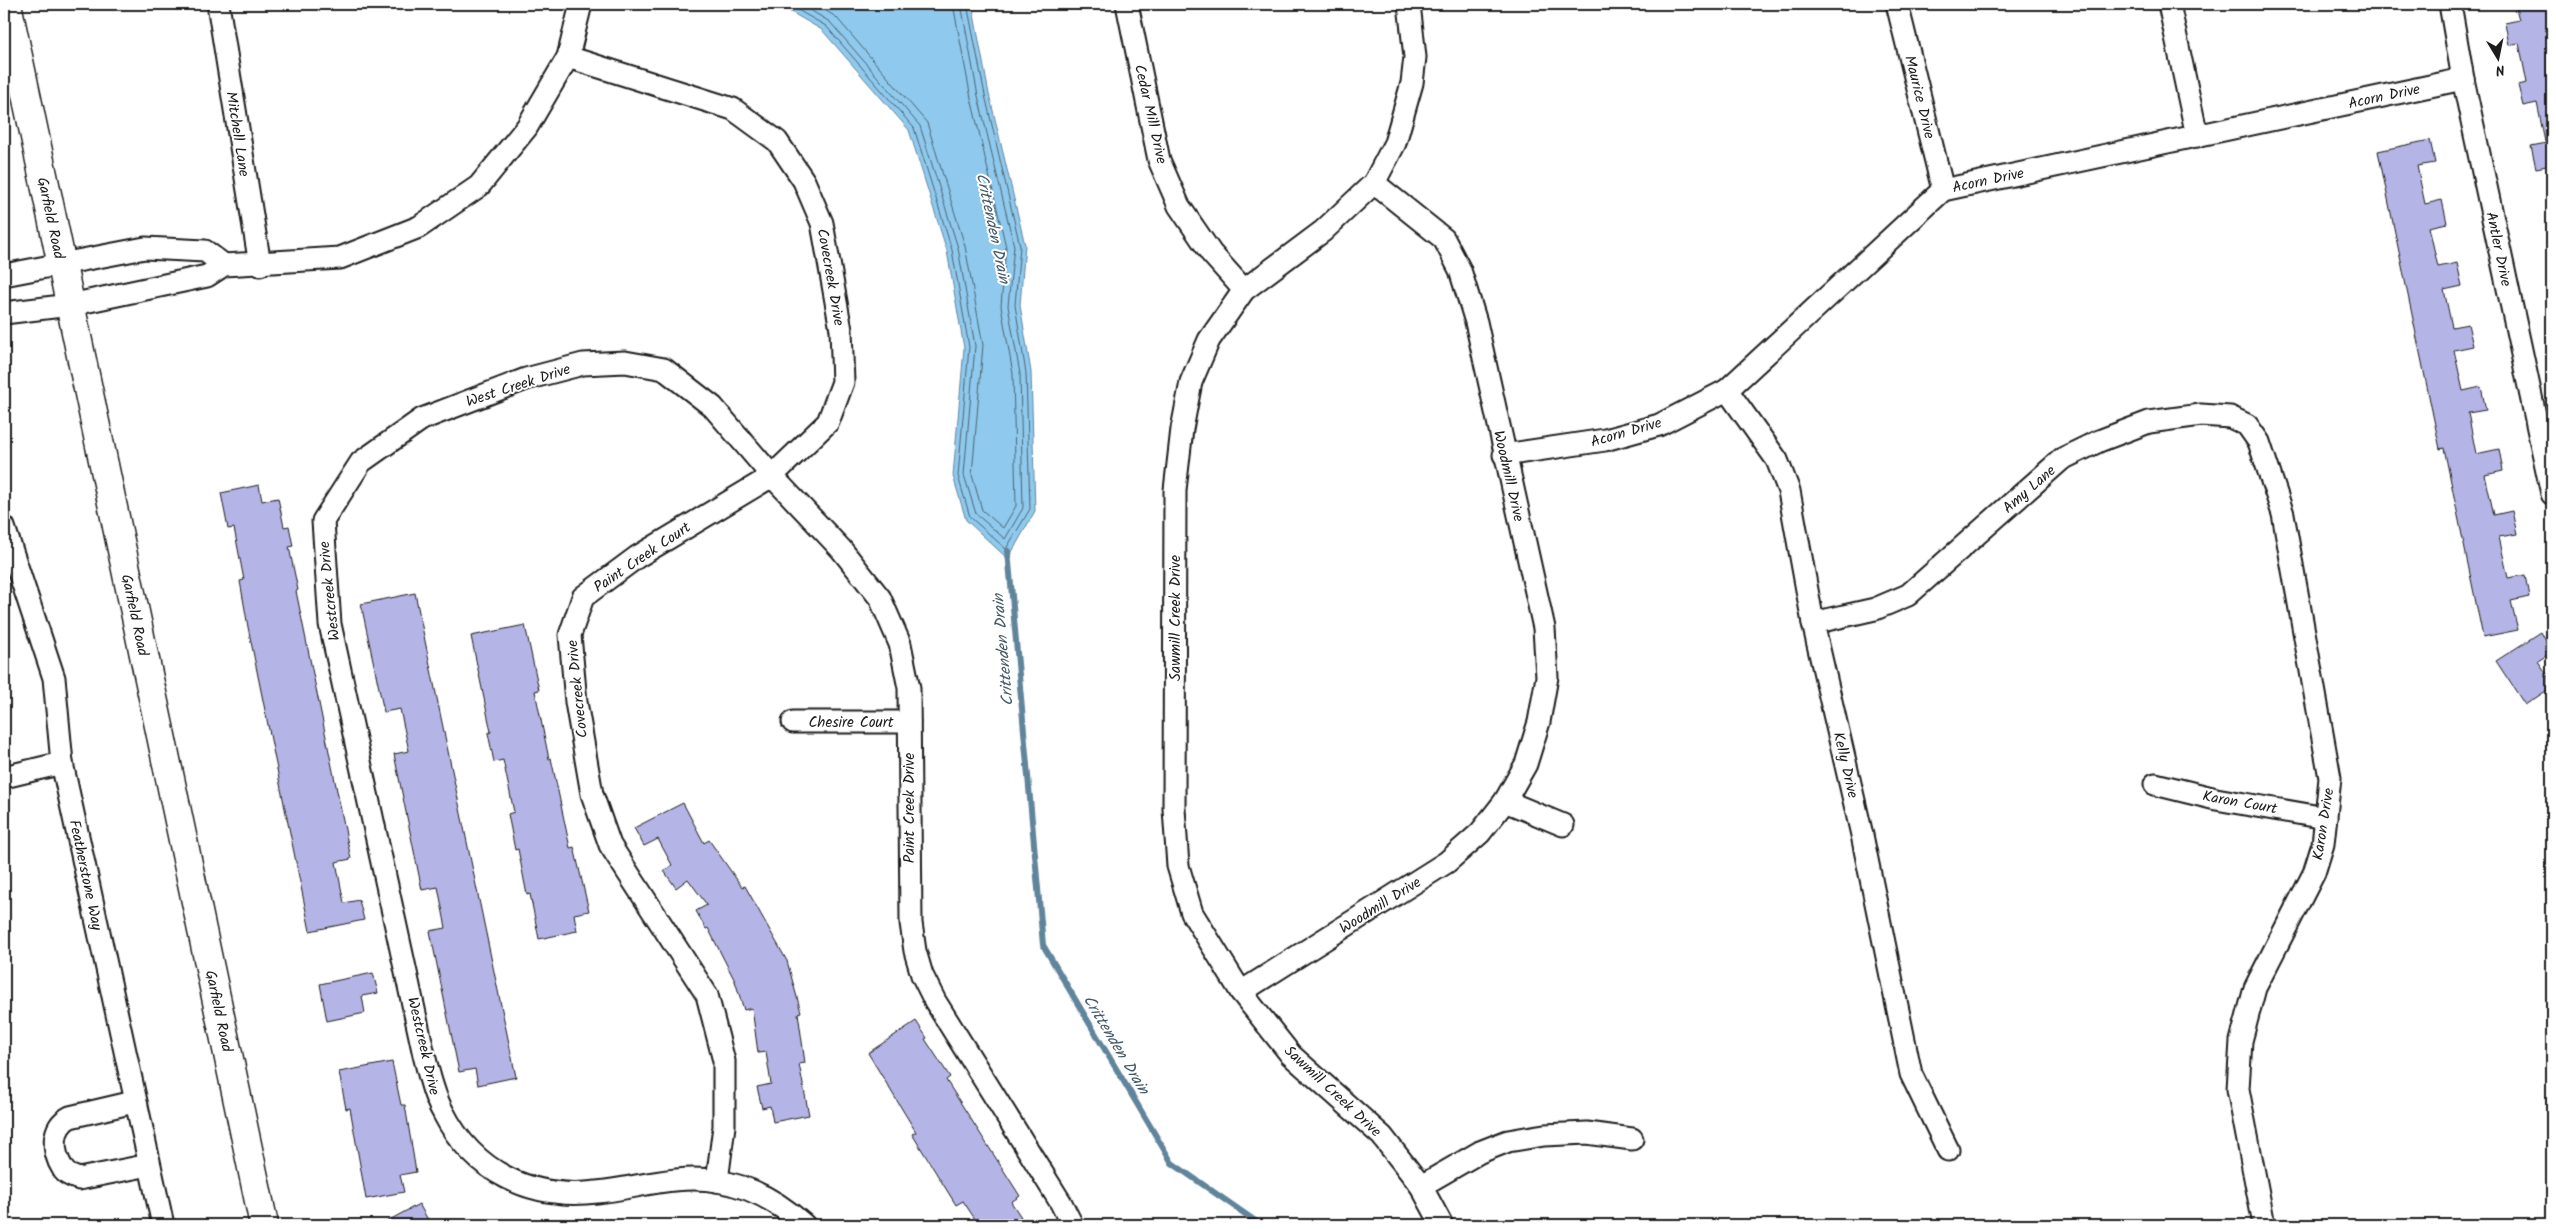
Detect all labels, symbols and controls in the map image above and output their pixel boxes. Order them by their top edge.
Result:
north arrow [2474,32,2524,82]
street label: Maurice Drive [1897,53,1941,142]
text: N [2494,58,2506,81]
street label: Cedar Mill Drive [1127,62,1173,167]
street label: Acorn Drive [2346,78,2423,116]
street label: Mitchell Lane [218,90,256,179]
street label: Acorn Drive [1950,162,2027,200]
water label: Crittenden Drain [969,171,1017,287]
street label: Garfield Road [30,175,71,262]
street label: Antler Drive [2478,210,2518,289]
street label: Covecreek Drive [810,227,850,328]
street label: West Creek Drive [463,358,574,414]
street label: Acorn Drive [1588,411,1665,455]
street label: Woodmill Drive [1486,428,1530,524]
street label: Amy Lane [1998,460,2062,520]
street label: Paint Creek Court [589,516,696,599]
street label: Westcreek Drive [313,540,347,642]
street label: Sawmill Creek Drive [1164,555,1188,681]
street label: Garfield Road [114,572,155,659]
water label: Crittenden Drain [986,591,1021,707]
street label: Covecreek Drive [561,638,595,739]
street label: Chesire Court [808,711,894,735]
street label: Kelly Drive [1826,730,1864,801]
street label: Paint Creek Drive [898,753,922,863]
street label: Karon Court [2201,785,2279,821]
street label: Karon Drive [2306,786,2342,862]
street label: Featherstone Way [62,818,109,934]
street label: Woodmill Drive [1335,871,1427,941]
street label: Garfield Road [198,968,239,1055]
water label: Crittenden Drain [1076,990,1156,1101]
street label: Westcreek Drive [400,995,446,1098]
street label: Sawmill Creek Drive [1278,1040,1387,1144]

